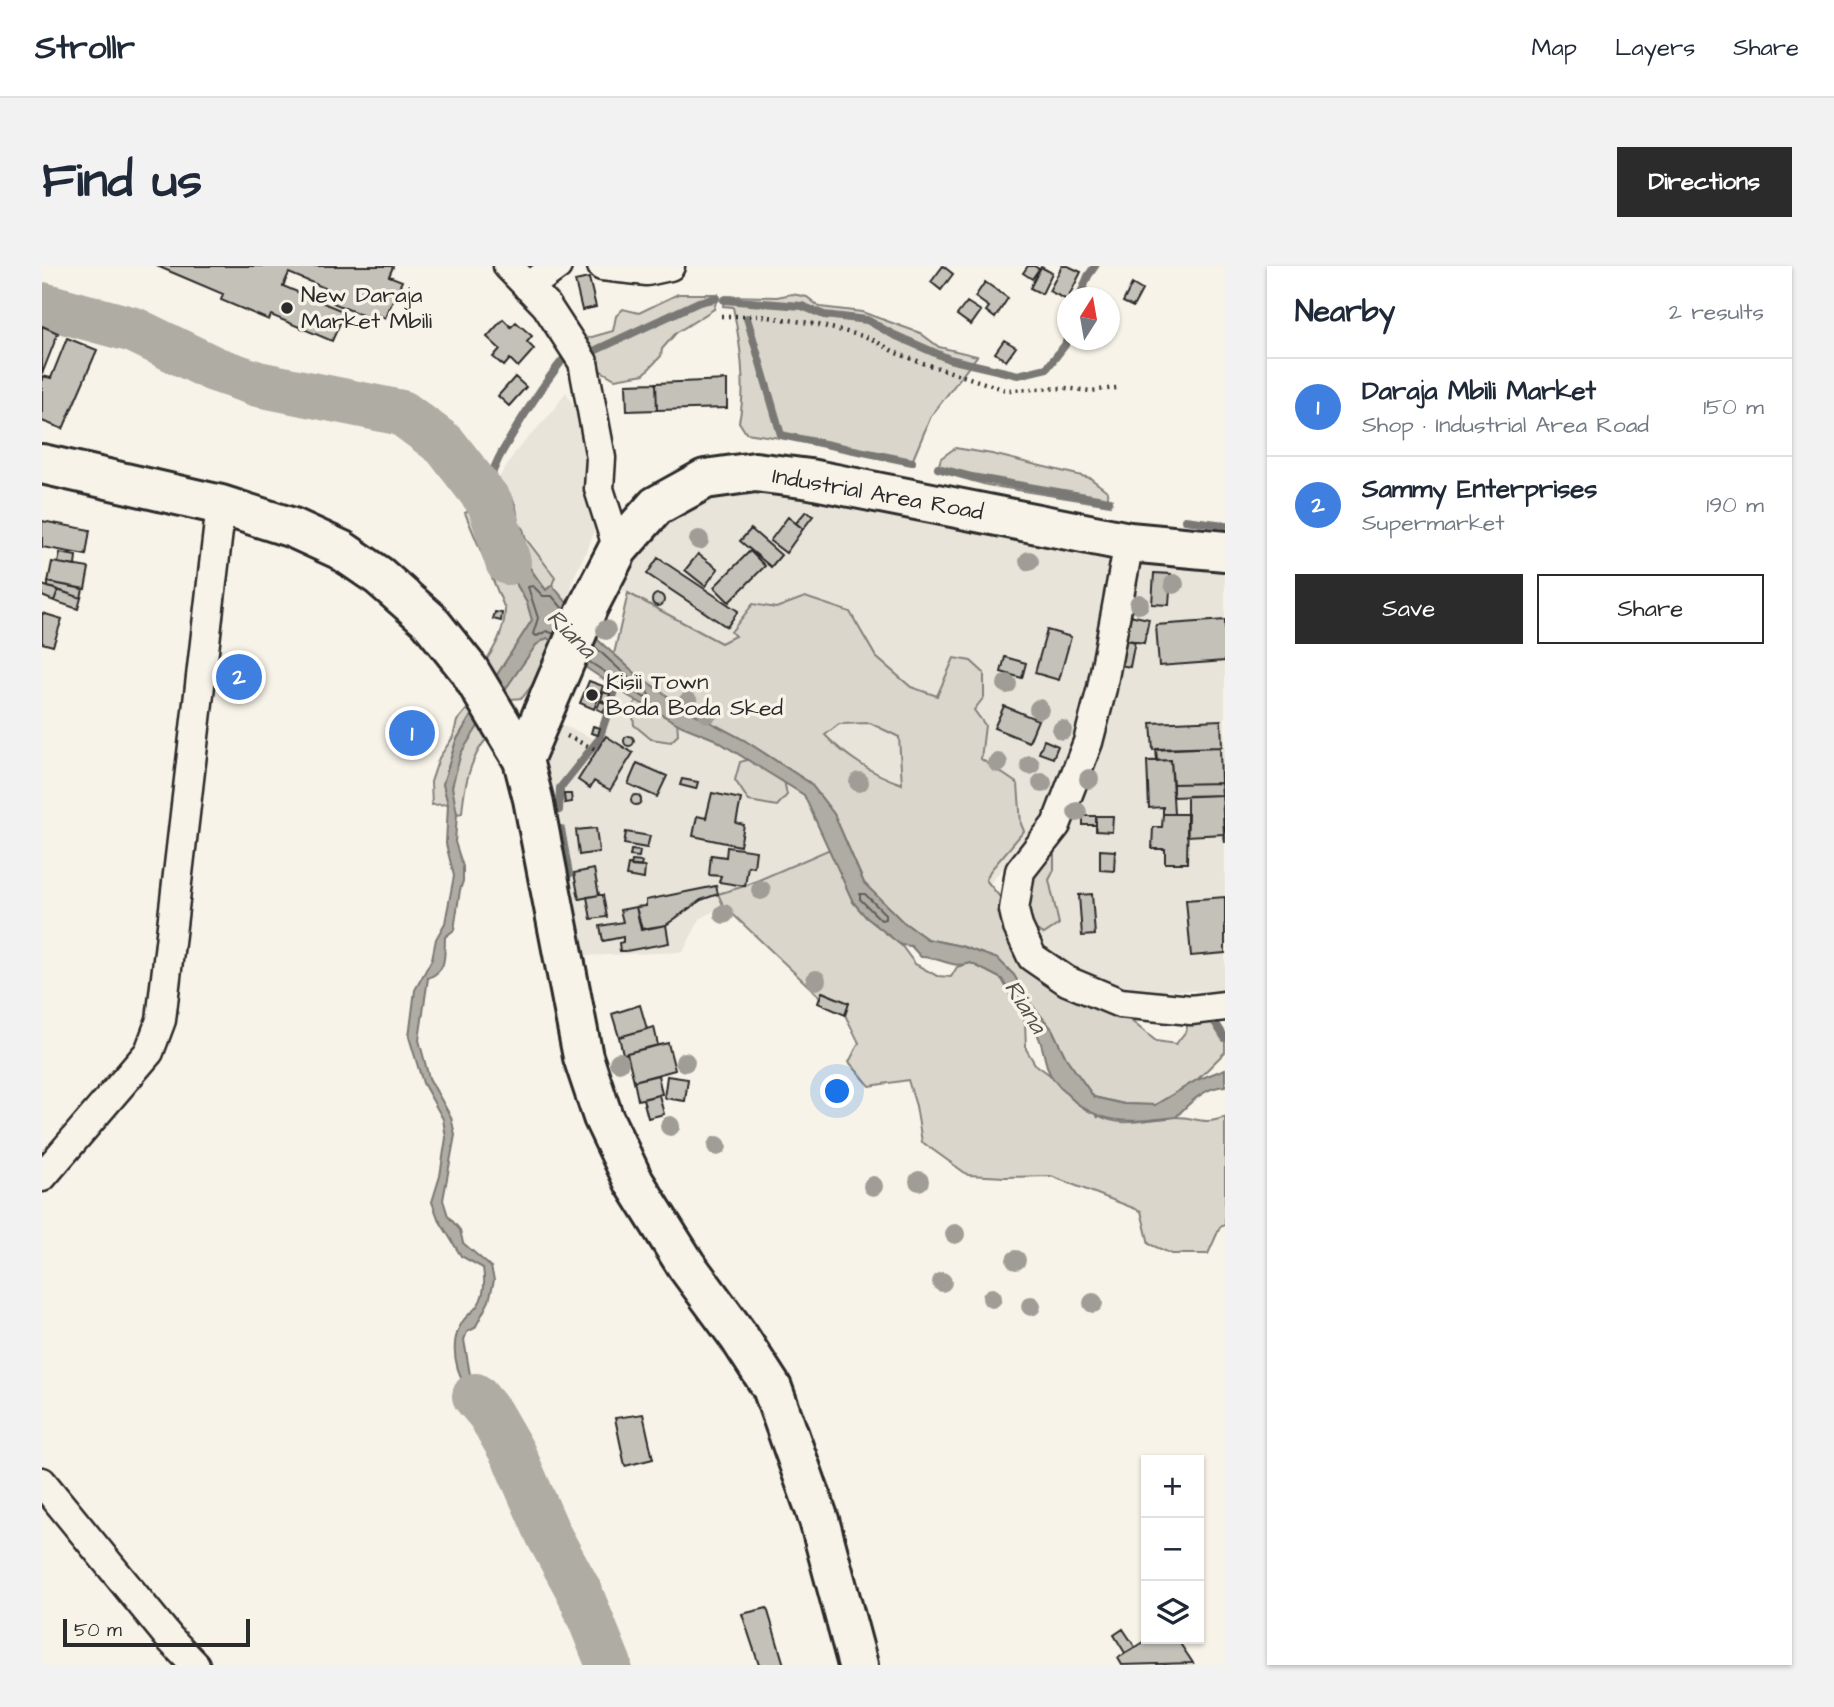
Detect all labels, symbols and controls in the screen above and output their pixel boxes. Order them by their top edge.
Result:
text: Strollr [35,25,135,71]
text: Map [1532,31,1577,65]
text: Layers [1615,31,1695,65]
text: Share [1733,31,1799,65]
button: Directions [1617,147,1792,217]
text: Find us [42,148,202,216]
place label: New Daraja Market Mbili [301,279,433,337]
north arrow [1057,287,1120,350]
text: Nearby [1295,291,1395,333]
text: 2 results [1669,296,1764,328]
marker: New Daraja Market Mbili [279,300,295,316]
text: Daraja Mbili Market [1362,373,1596,409]
text: 1 [1317,391,1319,423]
text: 150 m [1703,391,1764,423]
text: Shop · Industrial Area Road [1362,409,1649,441]
street label: Industrial Area Road [770,460,986,528]
text: Sammy Enterprises [1362,471,1597,507]
text: 2 [1311,489,1325,521]
text: 190 m [1706,489,1764,521]
text: Supermarket [1362,507,1505,539]
button: Save [1295,574,1523,644]
button: Share [1537,574,1764,644]
water label: Riana [539,602,604,667]
pin: 2 [216,651,262,703]
place label: Kisii Town Boda Boda Sked [606,666,783,724]
marker: Kisii Town Boda Boda Sked [584,687,600,703]
pin: 1 [389,707,435,759]
water label: Riana [995,974,1056,1042]
your location [820,1074,854,1108]
map controls [1141,1455,1204,1644]
button: + [1141,1455,1204,1518]
button: − [1141,1518,1204,1581]
button: layers [1141,1581,1204,1644]
scale bar [63,1616,250,1648]
text: 50 m [74,1617,122,1644]

